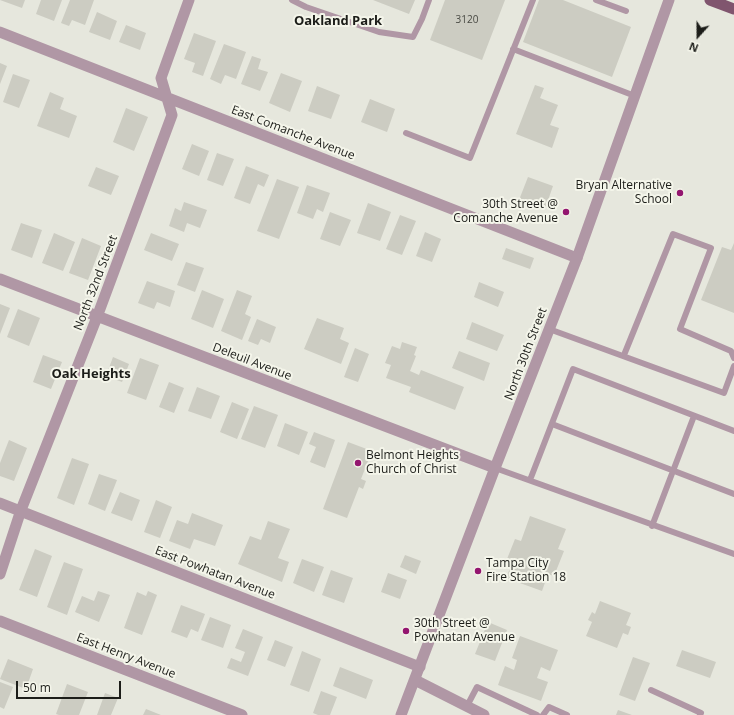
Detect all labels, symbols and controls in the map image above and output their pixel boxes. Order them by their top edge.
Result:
district label: Oakland Park [294,13,382,29]
house number: 3120 [456,14,478,26]
north arrow [678,16,718,56]
text: N [687,39,700,56]
street label: East Comanche Avenue [229,103,357,163]
place label: Bryan Alternative School [576,179,672,207]
marker: Bryan Alternative School [675,188,685,198]
place label: 30th Street @ Comanche Avenue [453,198,558,226]
marker: 30th Street @ Comanche Avenue [561,207,571,217]
street label: North 32nd Street [71,233,121,333]
street label: North 30th Street [502,306,550,402]
street label: Deleuil Avenue [210,340,294,384]
district label: Oak Heights [51,366,131,382]
place label: Belmont Heights Church of Christ [366,449,459,477]
marker: Belmont Heights Church of Christ [353,458,363,468]
street label: East Powhatan Avenue [153,543,277,603]
place label: Tampa City Fire Station 18 [486,557,566,585]
marker: Tampa City Fire Station 18 [473,566,483,576]
place label: 30th Street @ Powhatan Avenue [414,617,515,645]
marker: 30th Street @ Powhatan Avenue [401,626,411,636]
street label: East Henry Avenue [74,630,178,682]
scale bar [18,673,123,699]
text: 50 m [23,679,51,696]

